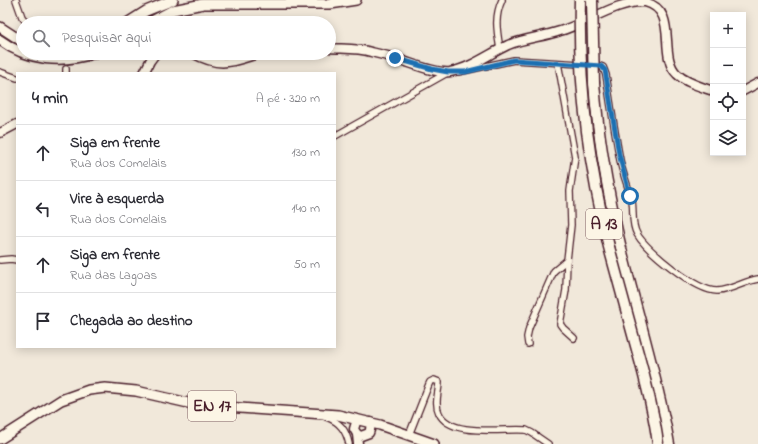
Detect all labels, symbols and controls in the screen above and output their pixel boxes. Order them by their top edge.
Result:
map controls [710,12,746,156]
button: + [710,12,746,48]
search box [16,16,336,60]
icon: search [30,27,52,49]
text: Pesquisar aqui [62,27,151,49]
button: − [710,48,746,84]
route end [386,49,404,67]
button: locate [710,84,746,120]
text: 4 min [32,86,68,111]
text: A pé · 320 m [256,89,320,108]
button: layers [710,120,746,156]
text: Siga em frente [70,132,160,154]
icon: ahead [32,142,54,164]
text: 130 m [292,143,320,162]
text: Rua dos Comelais [70,154,167,173]
route start [621,187,639,205]
text: Vire à esquerda [70,188,164,210]
icon: left [32,198,54,220]
text: 140 m [292,199,320,218]
road number: A 13 [586,209,622,239]
text: Rua dos Comelais [70,210,167,229]
text: Siga em frente [70,244,160,266]
icon: ahead [32,254,54,276]
text: 50 m [294,255,320,274]
text: Rua das Lagoas [70,266,157,285]
icon: arrive [32,310,54,332]
text: Chegada ao destino [70,310,193,332]
road number: EN 17 [188,391,236,421]

